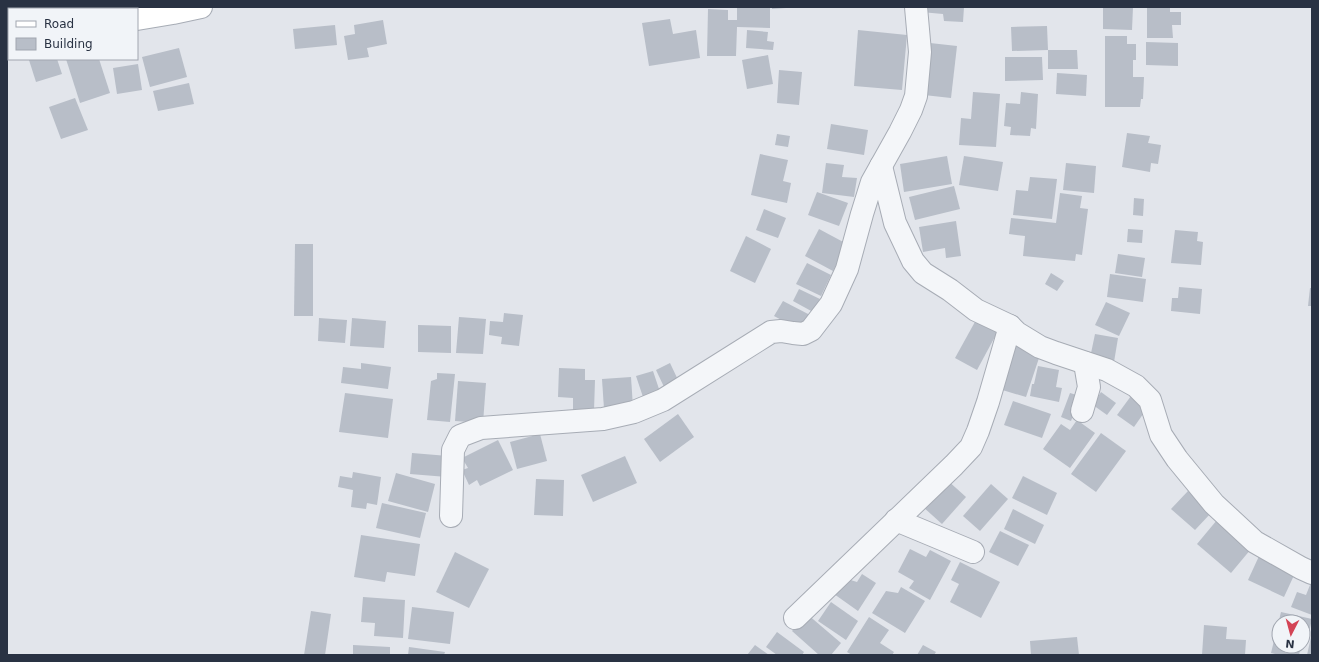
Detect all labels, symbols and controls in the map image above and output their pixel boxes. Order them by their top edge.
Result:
legend [8,8,138,60]
text: Road [44,17,74,31]
text: Building [44,37,93,51]
north arrow [1271,614,1311,654]
text: N [1285,637,1295,650]

